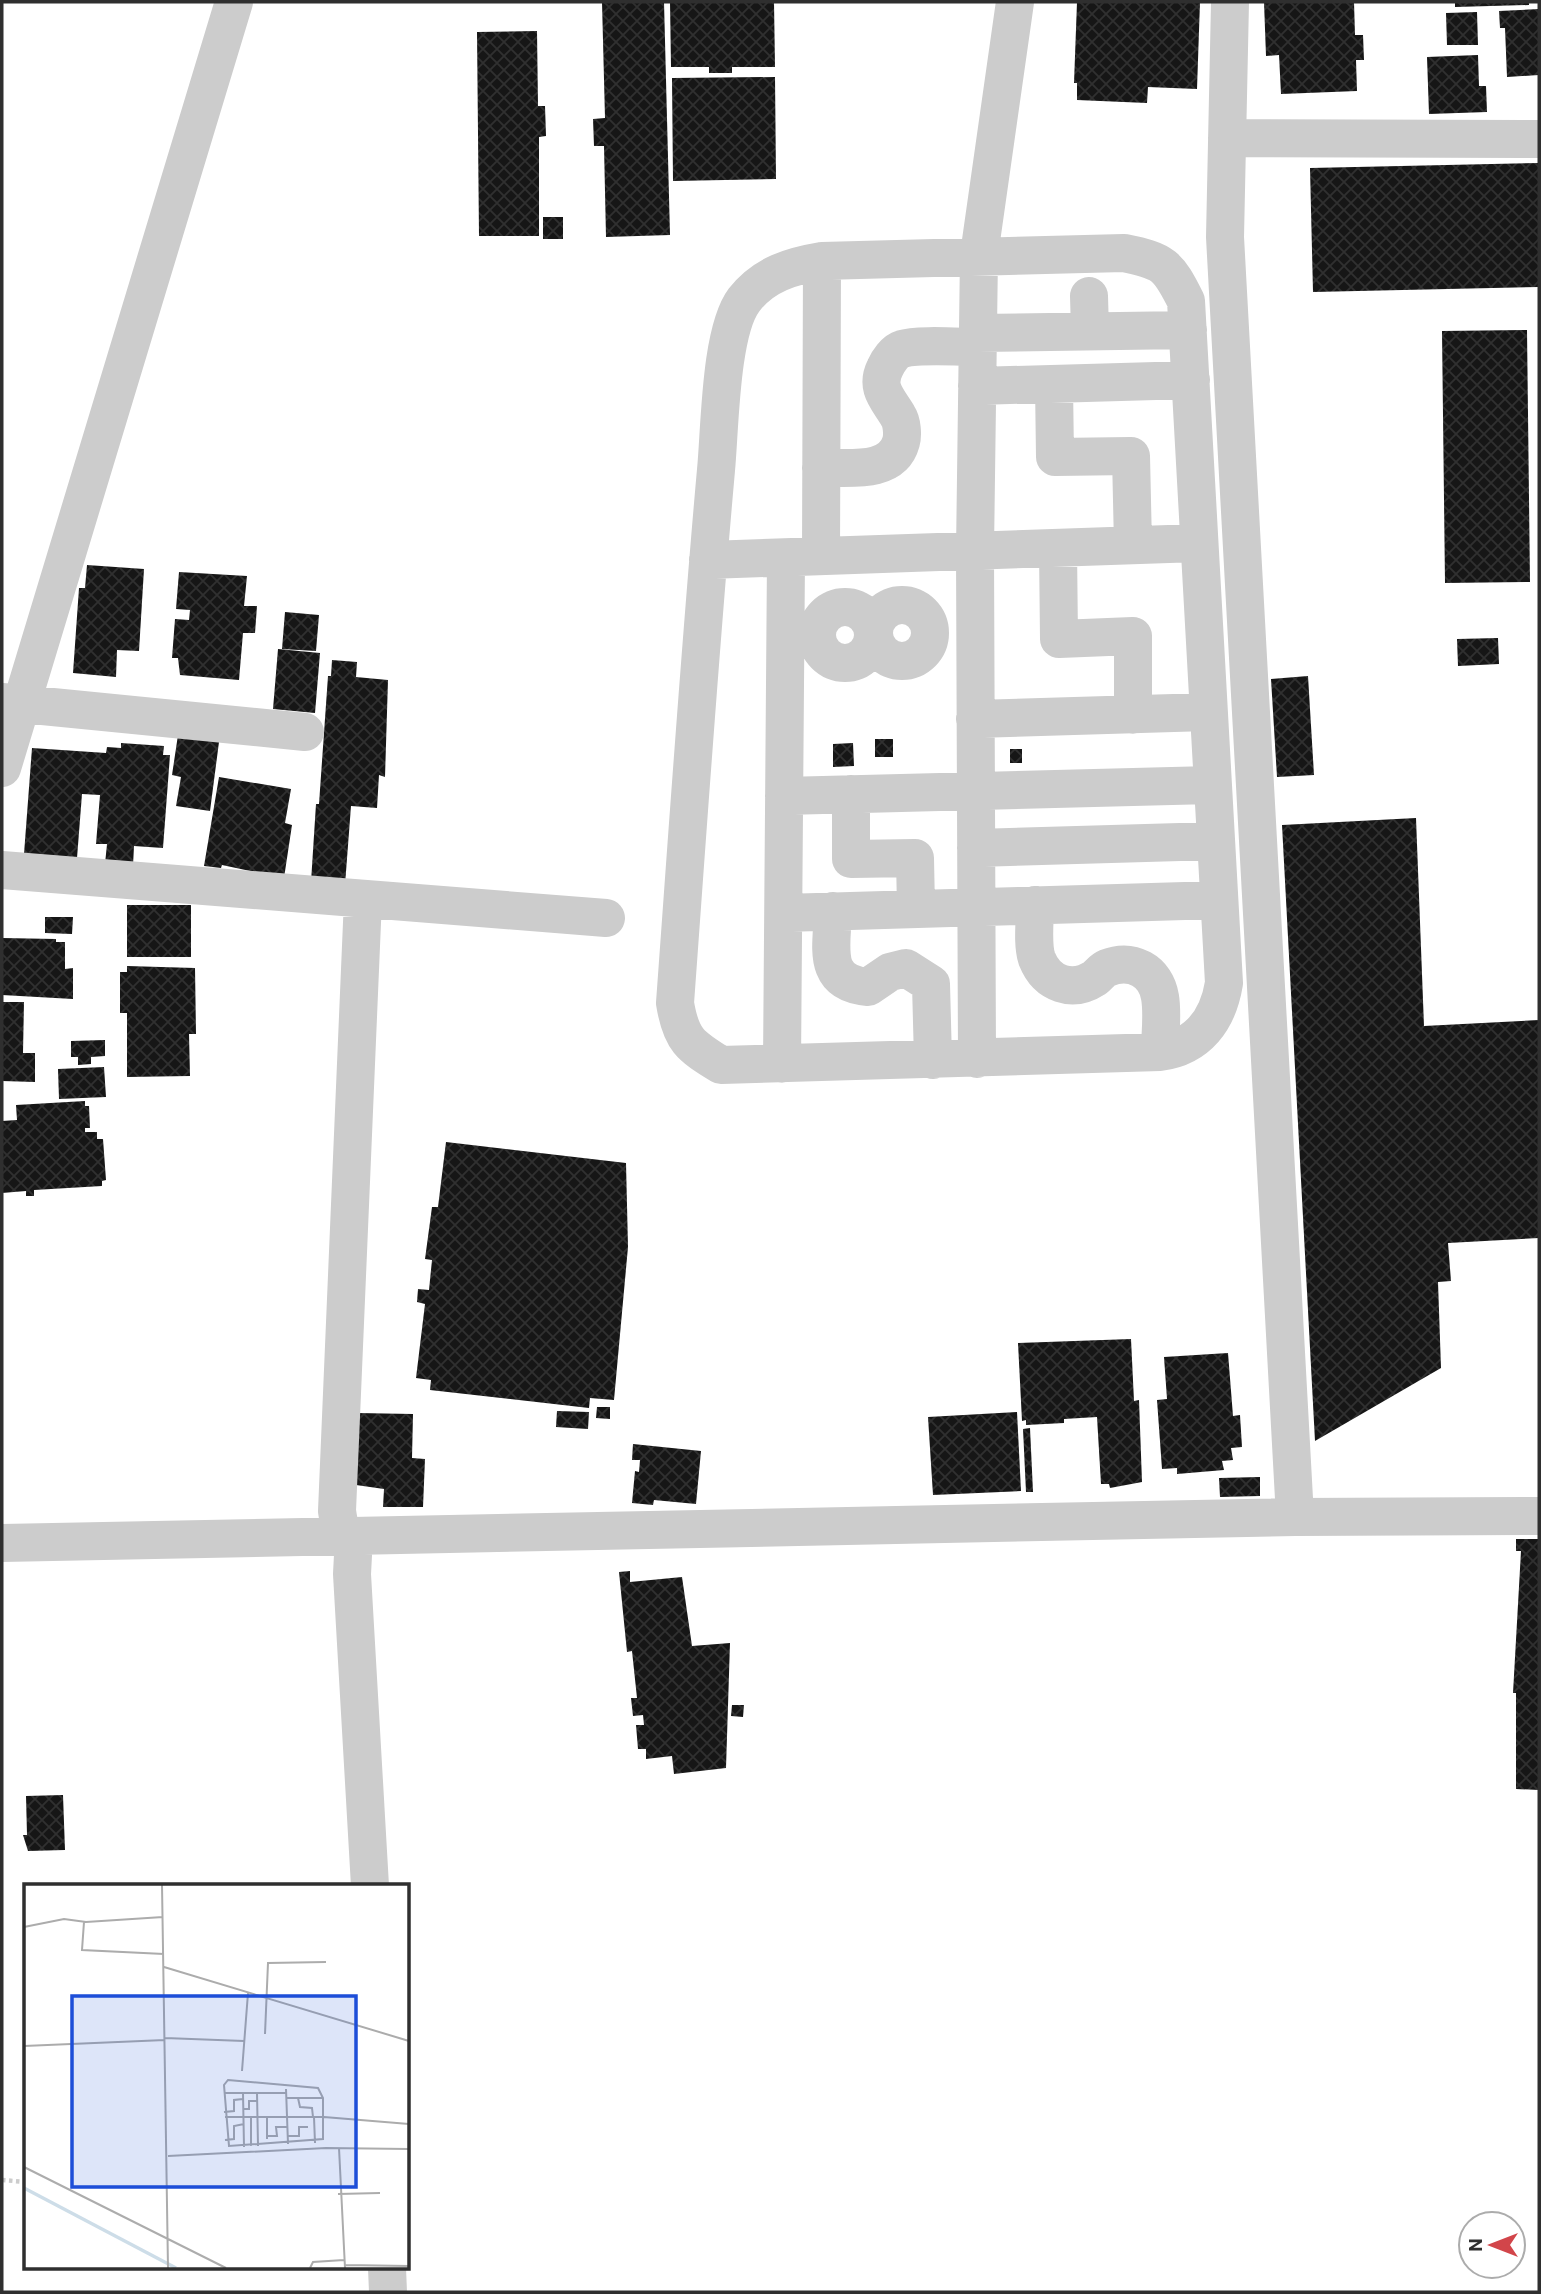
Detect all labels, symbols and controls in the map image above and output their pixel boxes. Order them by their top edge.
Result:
inset map [24,1884,410,2270]
north arrow [1457,2210,1527,2280]
text: N [1464,2238,1487,2252]

